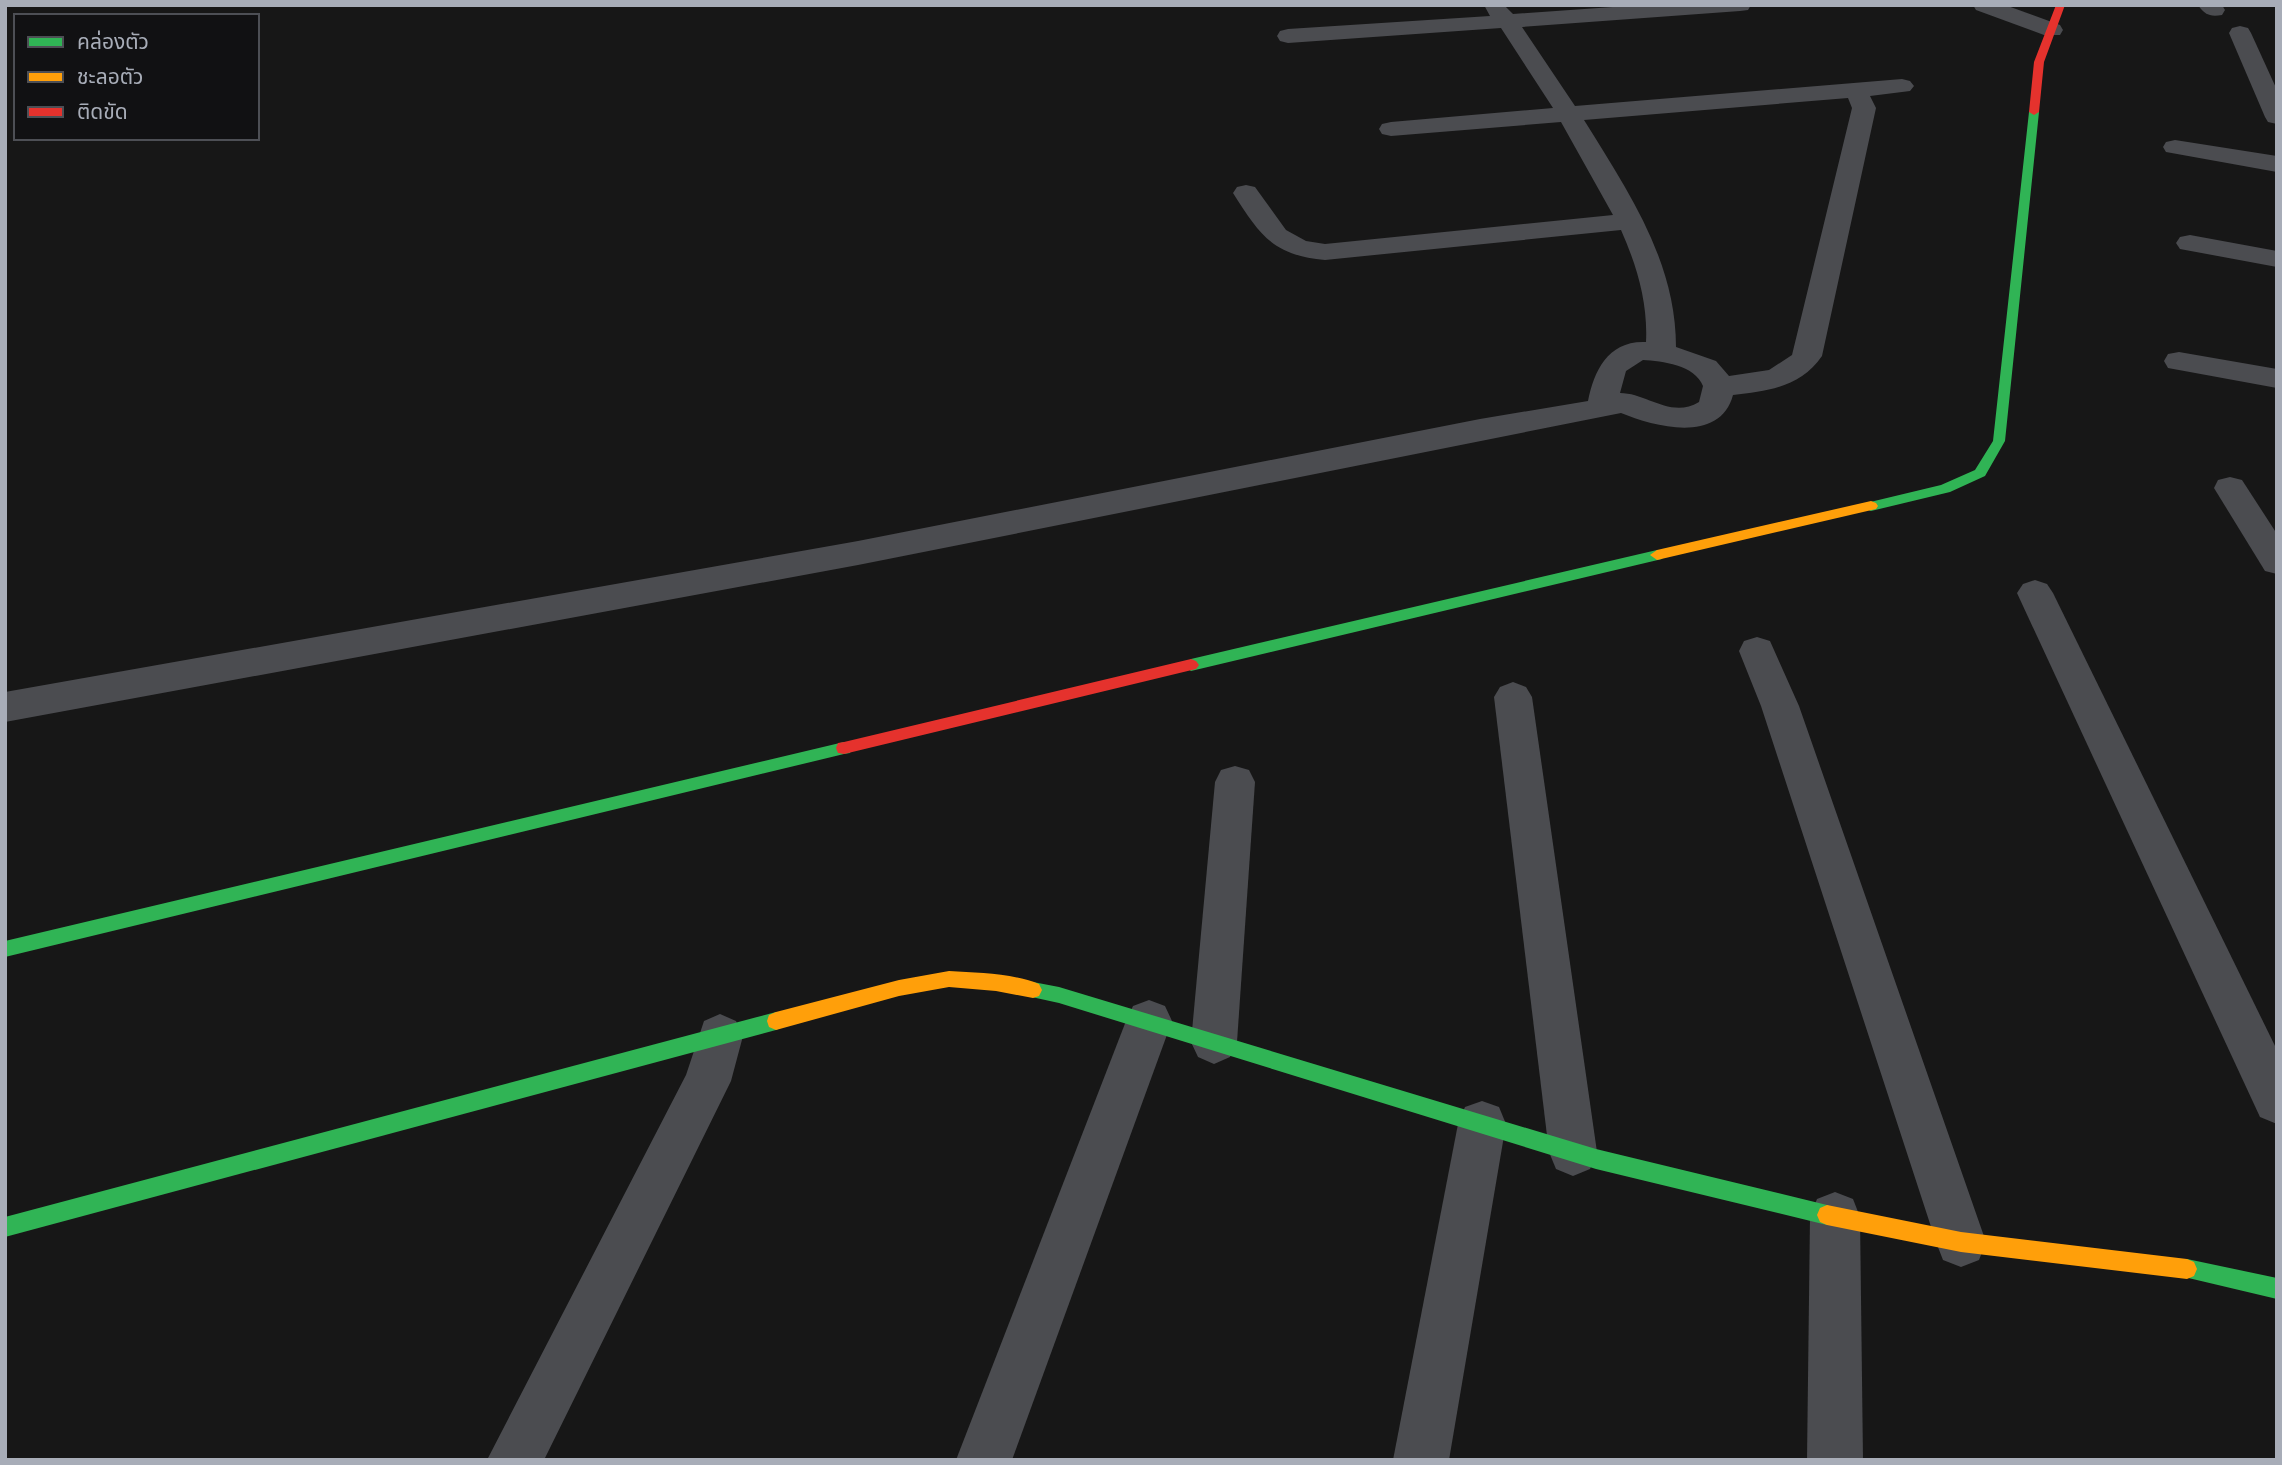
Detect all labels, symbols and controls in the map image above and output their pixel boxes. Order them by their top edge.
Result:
legend [14,14,259,140]
text: คล่องตัว [77,28,149,55]
text: ชะลอตัว [77,63,143,90]
text: ติดขัด [77,98,128,125]

